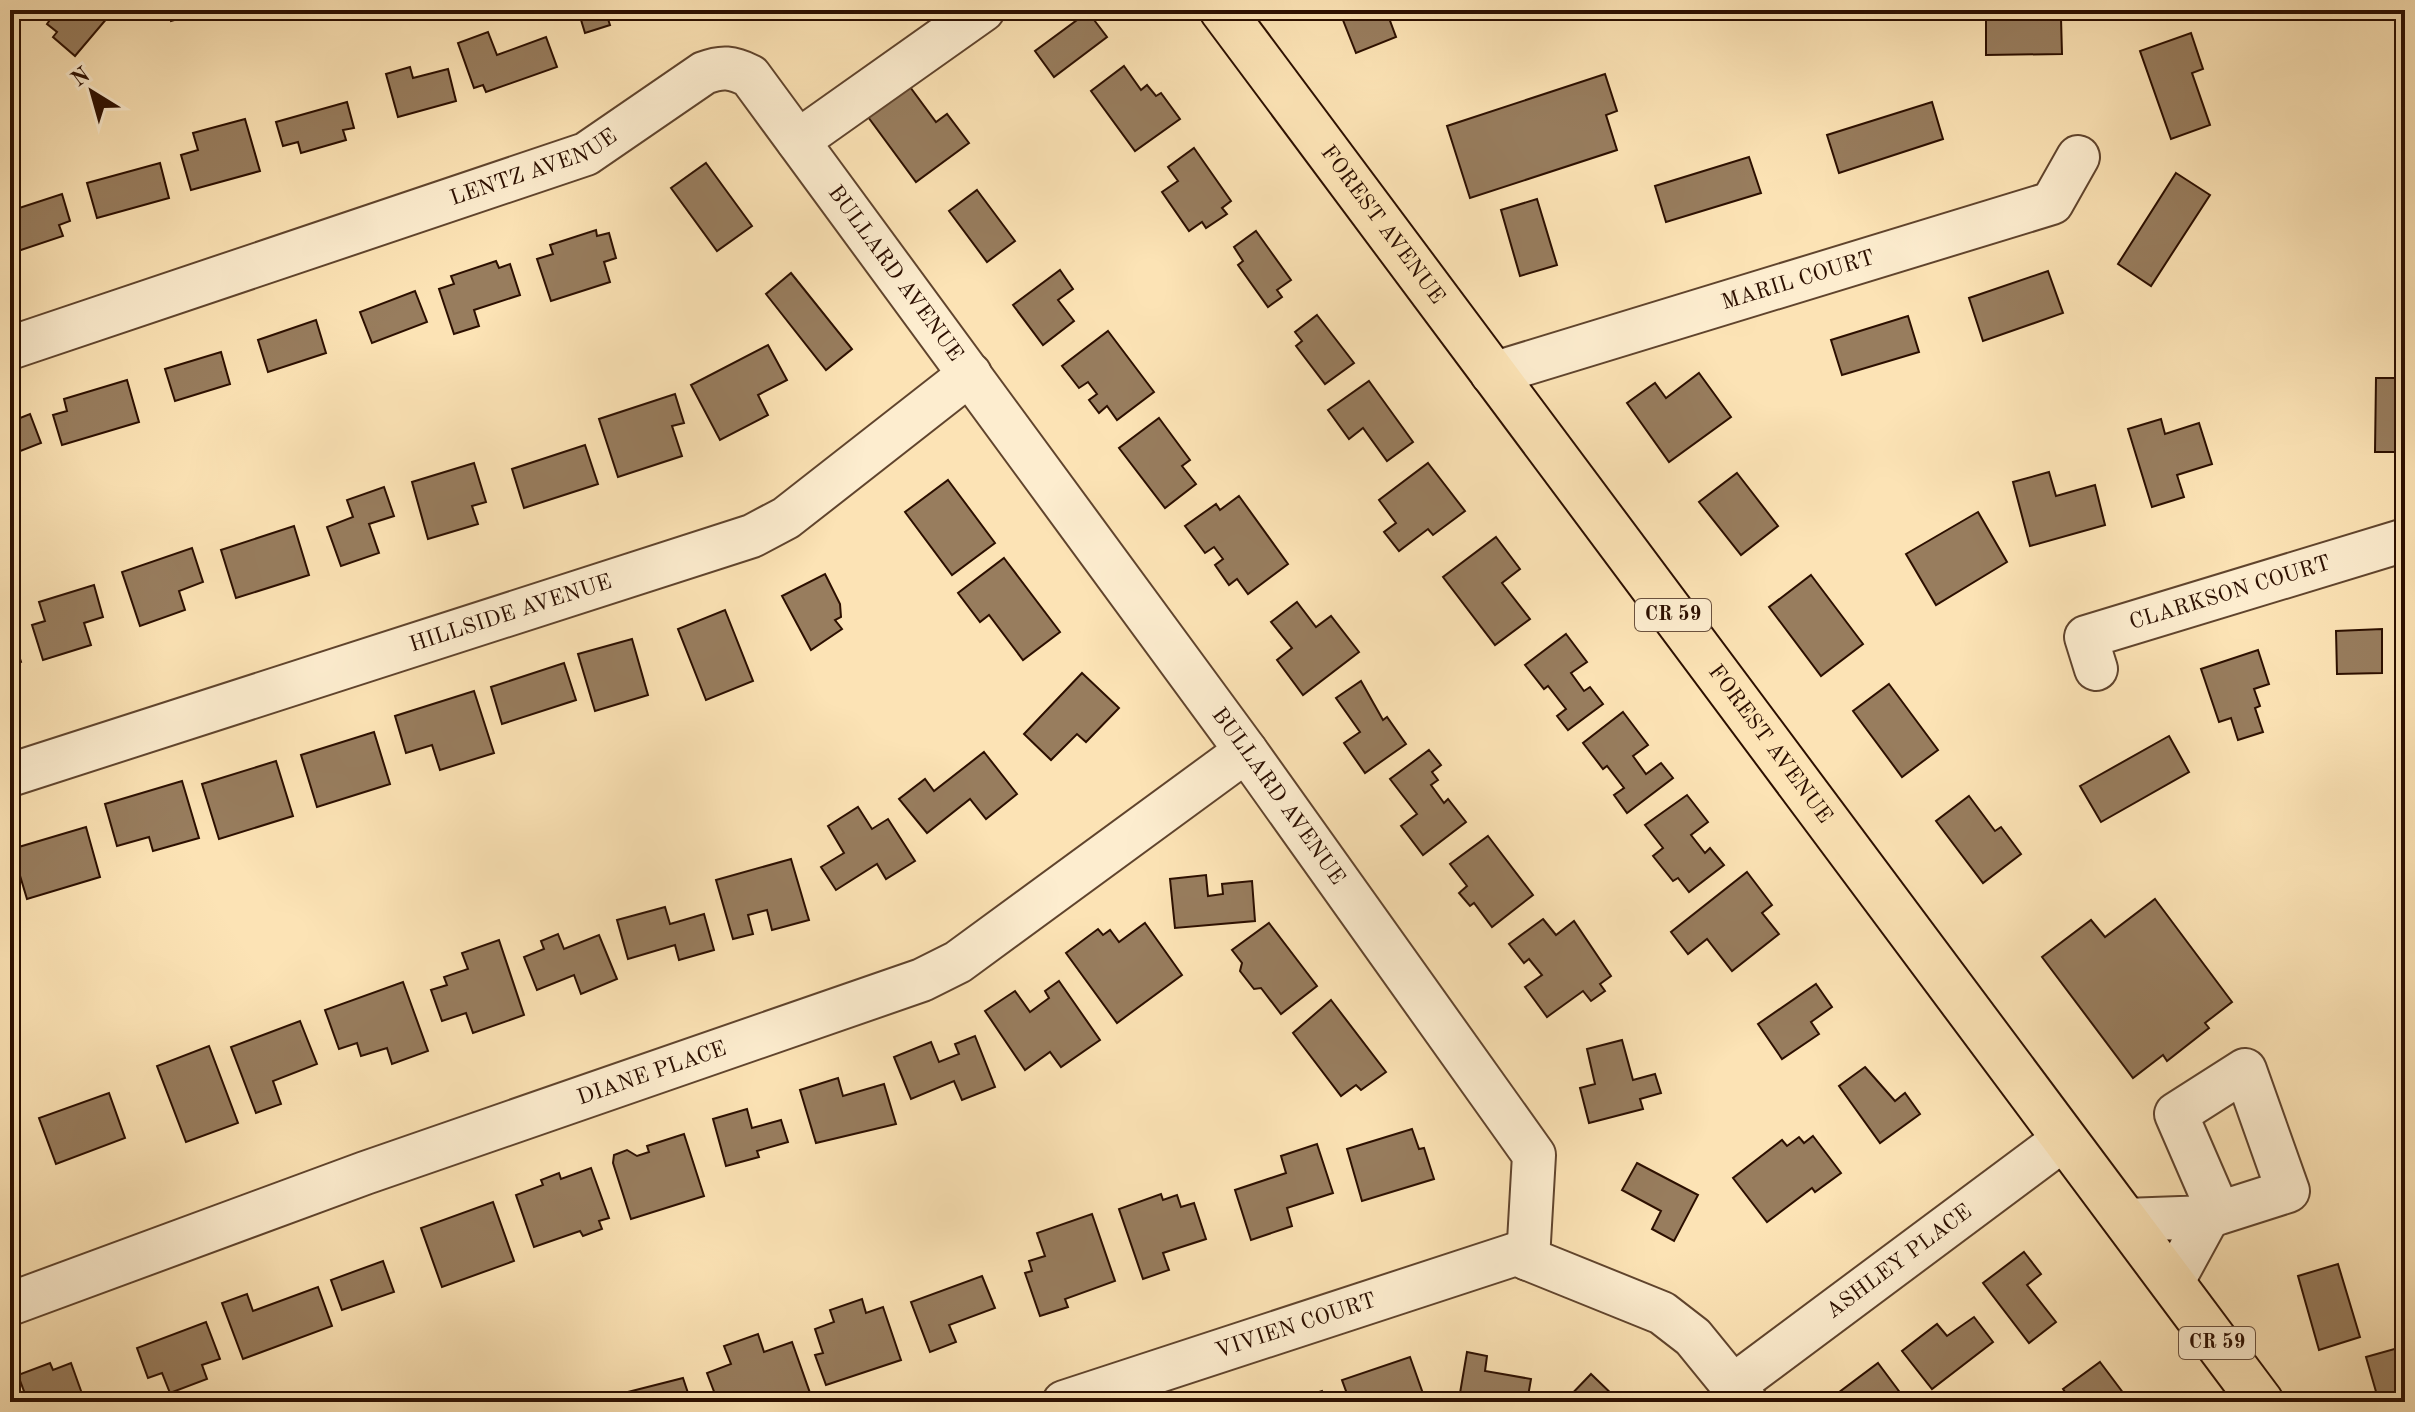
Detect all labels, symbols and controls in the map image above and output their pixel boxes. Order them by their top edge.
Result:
north arrow [52,52,132,132]
text: N [68,64,95,91]
street label: LENTZ AVENUE [447,125,621,210]
street label: FOREST AVENUE [1316,141,1448,308]
street label: BULLARD AVENUE [824,182,967,366]
street label: MARIL COURT [1719,247,1877,314]
street label: CLARKSON COURT [2127,552,2333,634]
street label: HILLSIDE AVENUE [407,571,614,657]
road number: CR 59 [1635,599,1711,631]
street label: FOREST AVENUE [1704,661,1836,827]
street label: BULLARD AVENUE [1207,704,1349,889]
street label: DIANE PLACE [574,1038,729,1110]
street label: ASHLEY PLACE [1822,1201,1976,1323]
street label: VIVIEN COURT [1213,1290,1379,1363]
road number: CR 59 [2179,1327,2255,1359]

